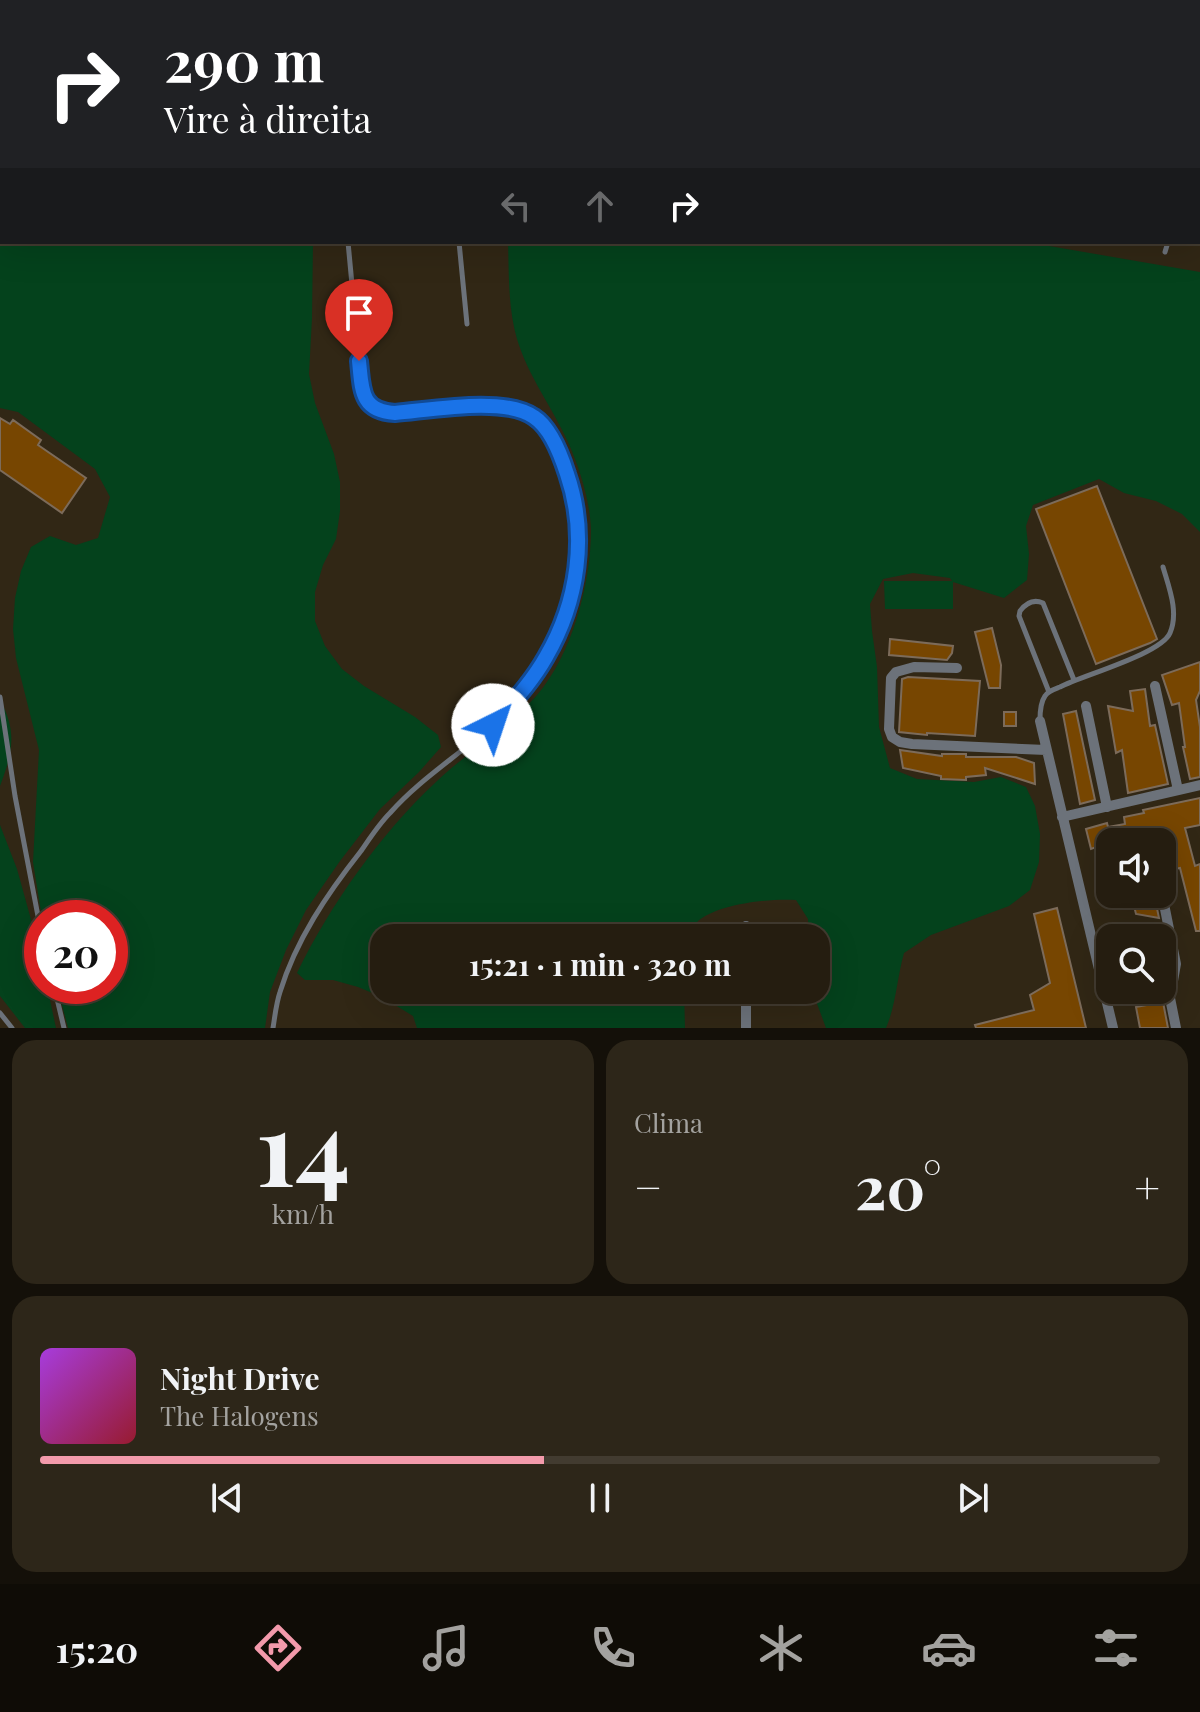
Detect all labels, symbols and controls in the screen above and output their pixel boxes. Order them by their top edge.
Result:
text: 290 m [164,22,324,97]
icon: right [32,32,136,136]
text: Vire à direita [164,94,371,142]
icon: left [494,184,538,228]
icon: ahead [578,184,622,228]
icon: right [662,184,706,228]
pin [325,279,393,361]
icon: arrive [337,291,381,335]
position arrow [451,683,535,767]
map controls [1096,828,1176,1004]
button: sound [1096,828,1176,908]
speed limit sign: 20 [24,900,128,1004]
button: search [1096,924,1176,1004]
text: 15:21 · 1 min · 320 m [469,944,731,984]
text: 14 [256,1074,350,1213]
text: Clima [634,1105,703,1140]
text: 20° [855,1145,942,1225]
text: − [634,1156,662,1215]
text: + [1134,1156,1160,1215]
text: km/h [272,1196,334,1231]
text: Night Drive [160,1358,320,1398]
text: The Halogens [160,1398,319,1433]
icon: previous [205,1476,249,1520]
icon: pause [578,1476,622,1520]
icon: next [951,1476,995,1520]
icon: directions [250,1620,306,1676]
icon: music [418,1620,474,1676]
icon: phone [585,1620,641,1676]
icon: climate [753,1620,809,1676]
icon: car [921,1620,977,1676]
icon: filters [1088,1620,1144,1676]
text: 15:20 [56,1624,138,1672]

